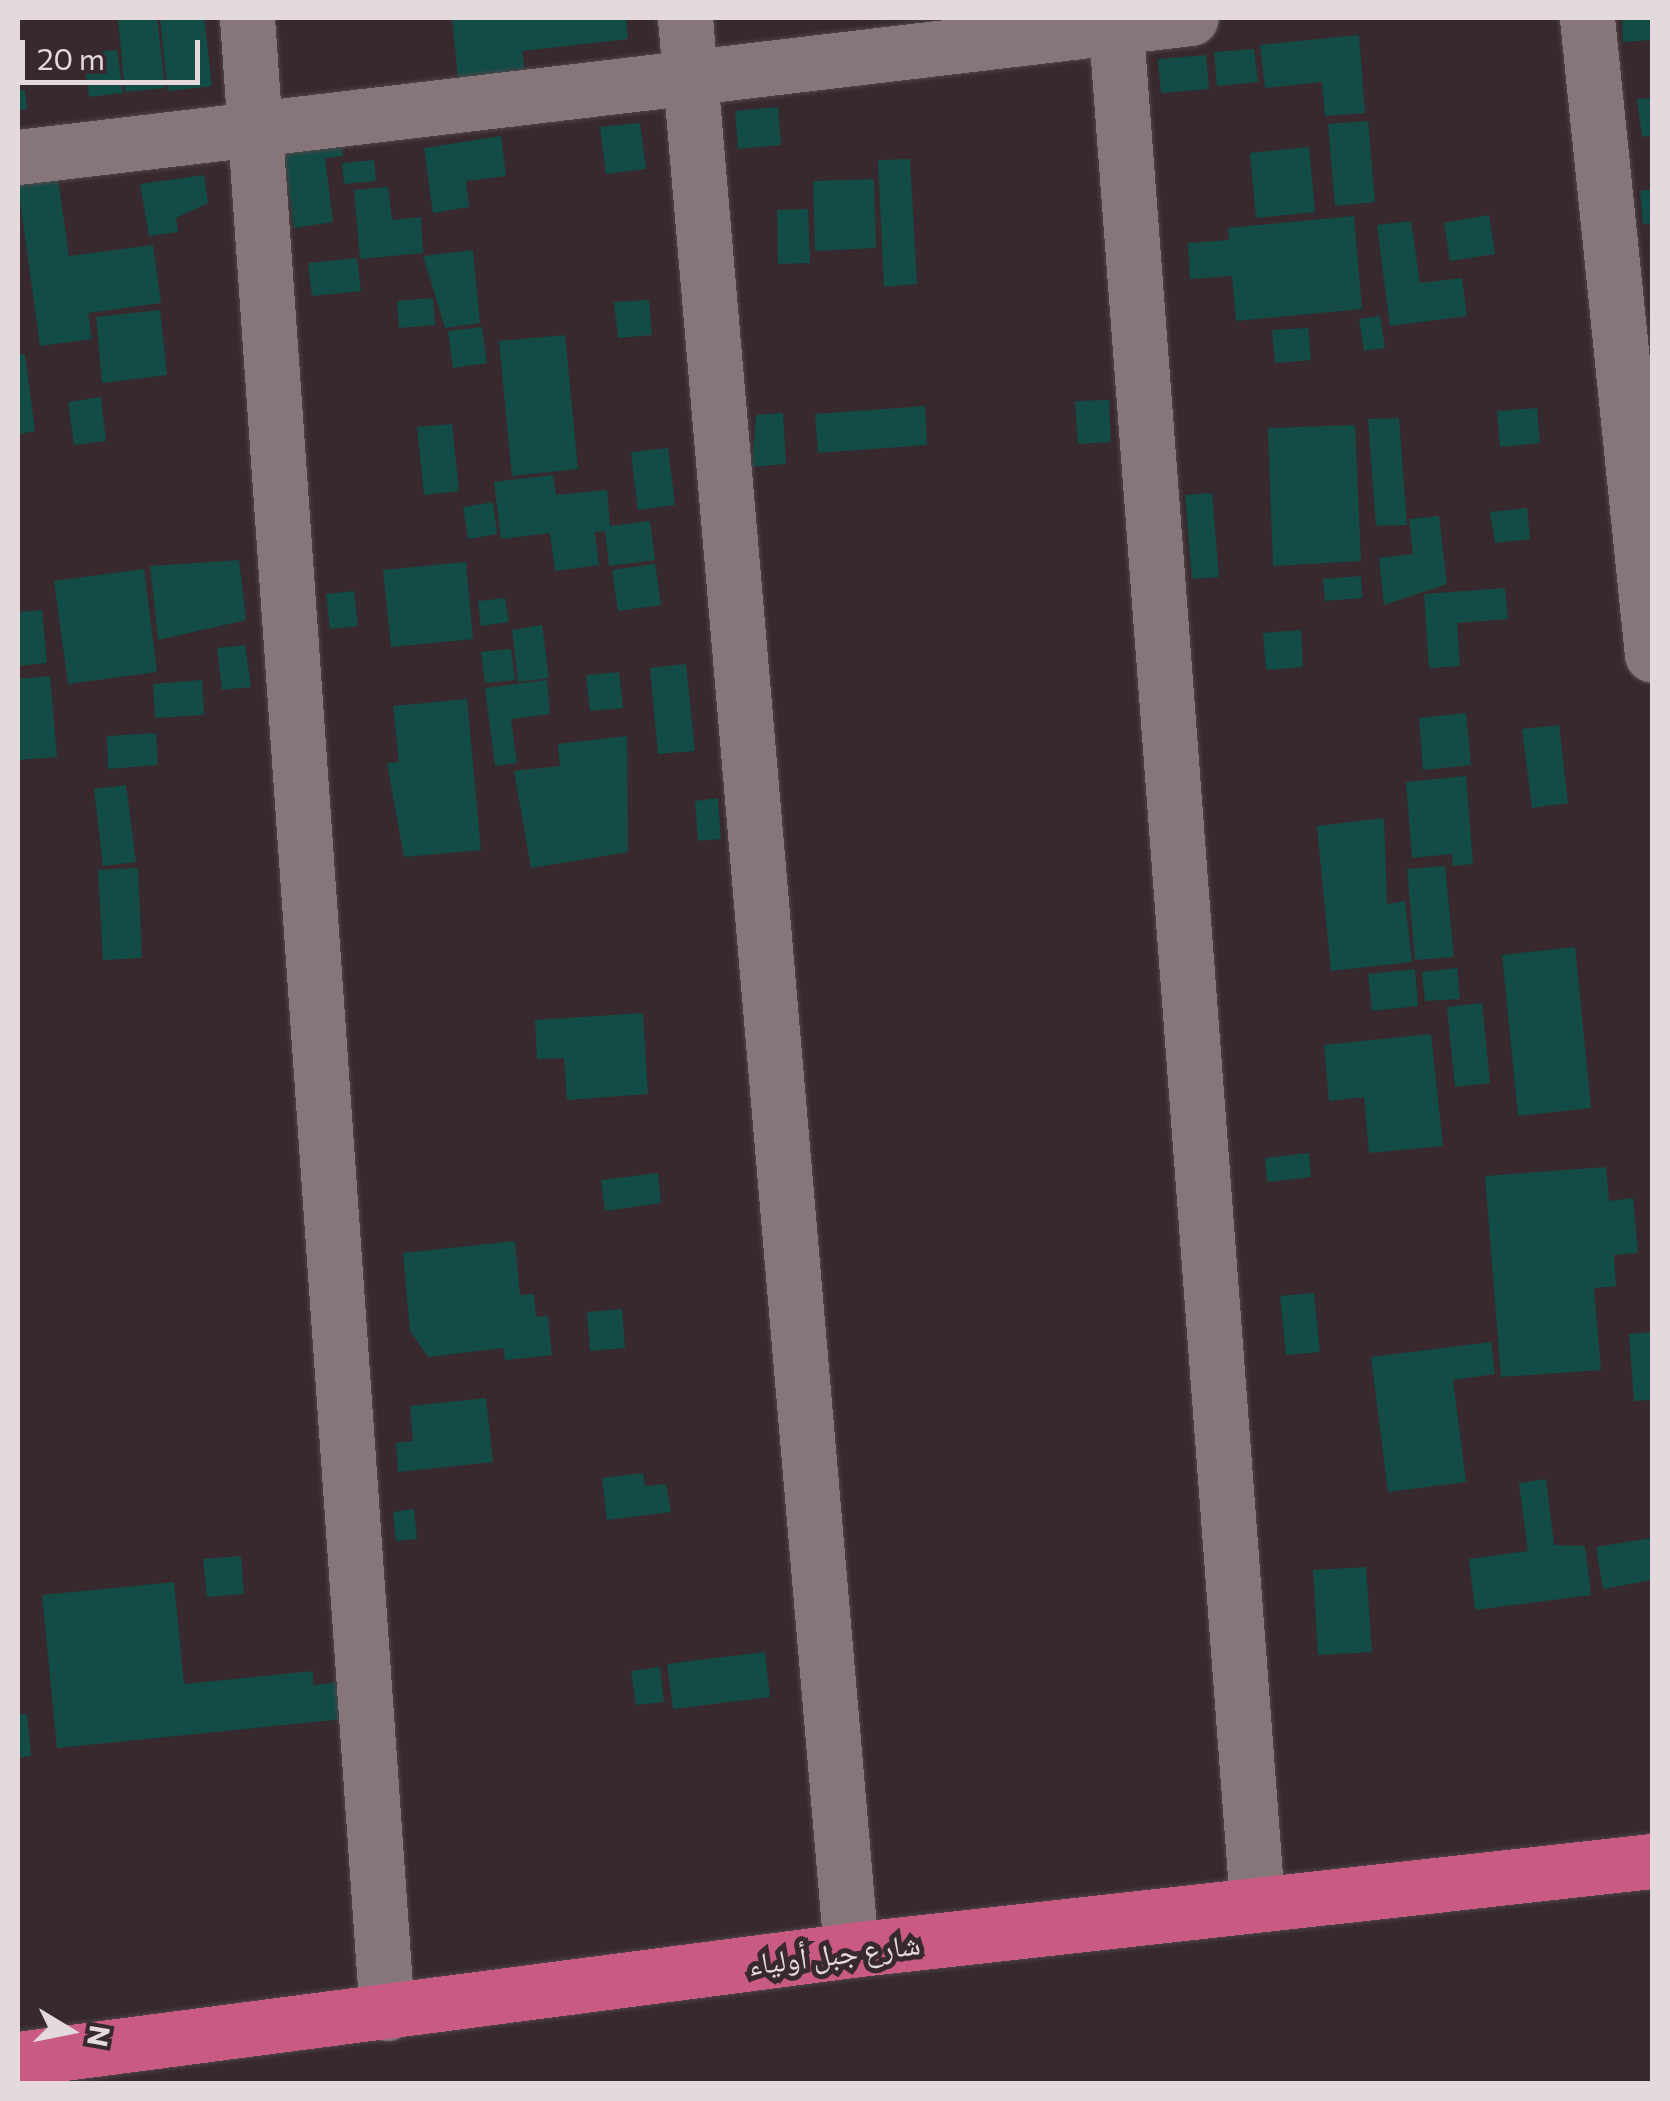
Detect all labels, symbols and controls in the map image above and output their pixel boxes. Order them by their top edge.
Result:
scale bar [25,20,205,82]
text: 20 m [37,39,105,76]
street label: شارع جبل أولياء [746,1925,922,1981]
north arrow [20,1981,120,2081]
text: N [81,2023,118,2050]

